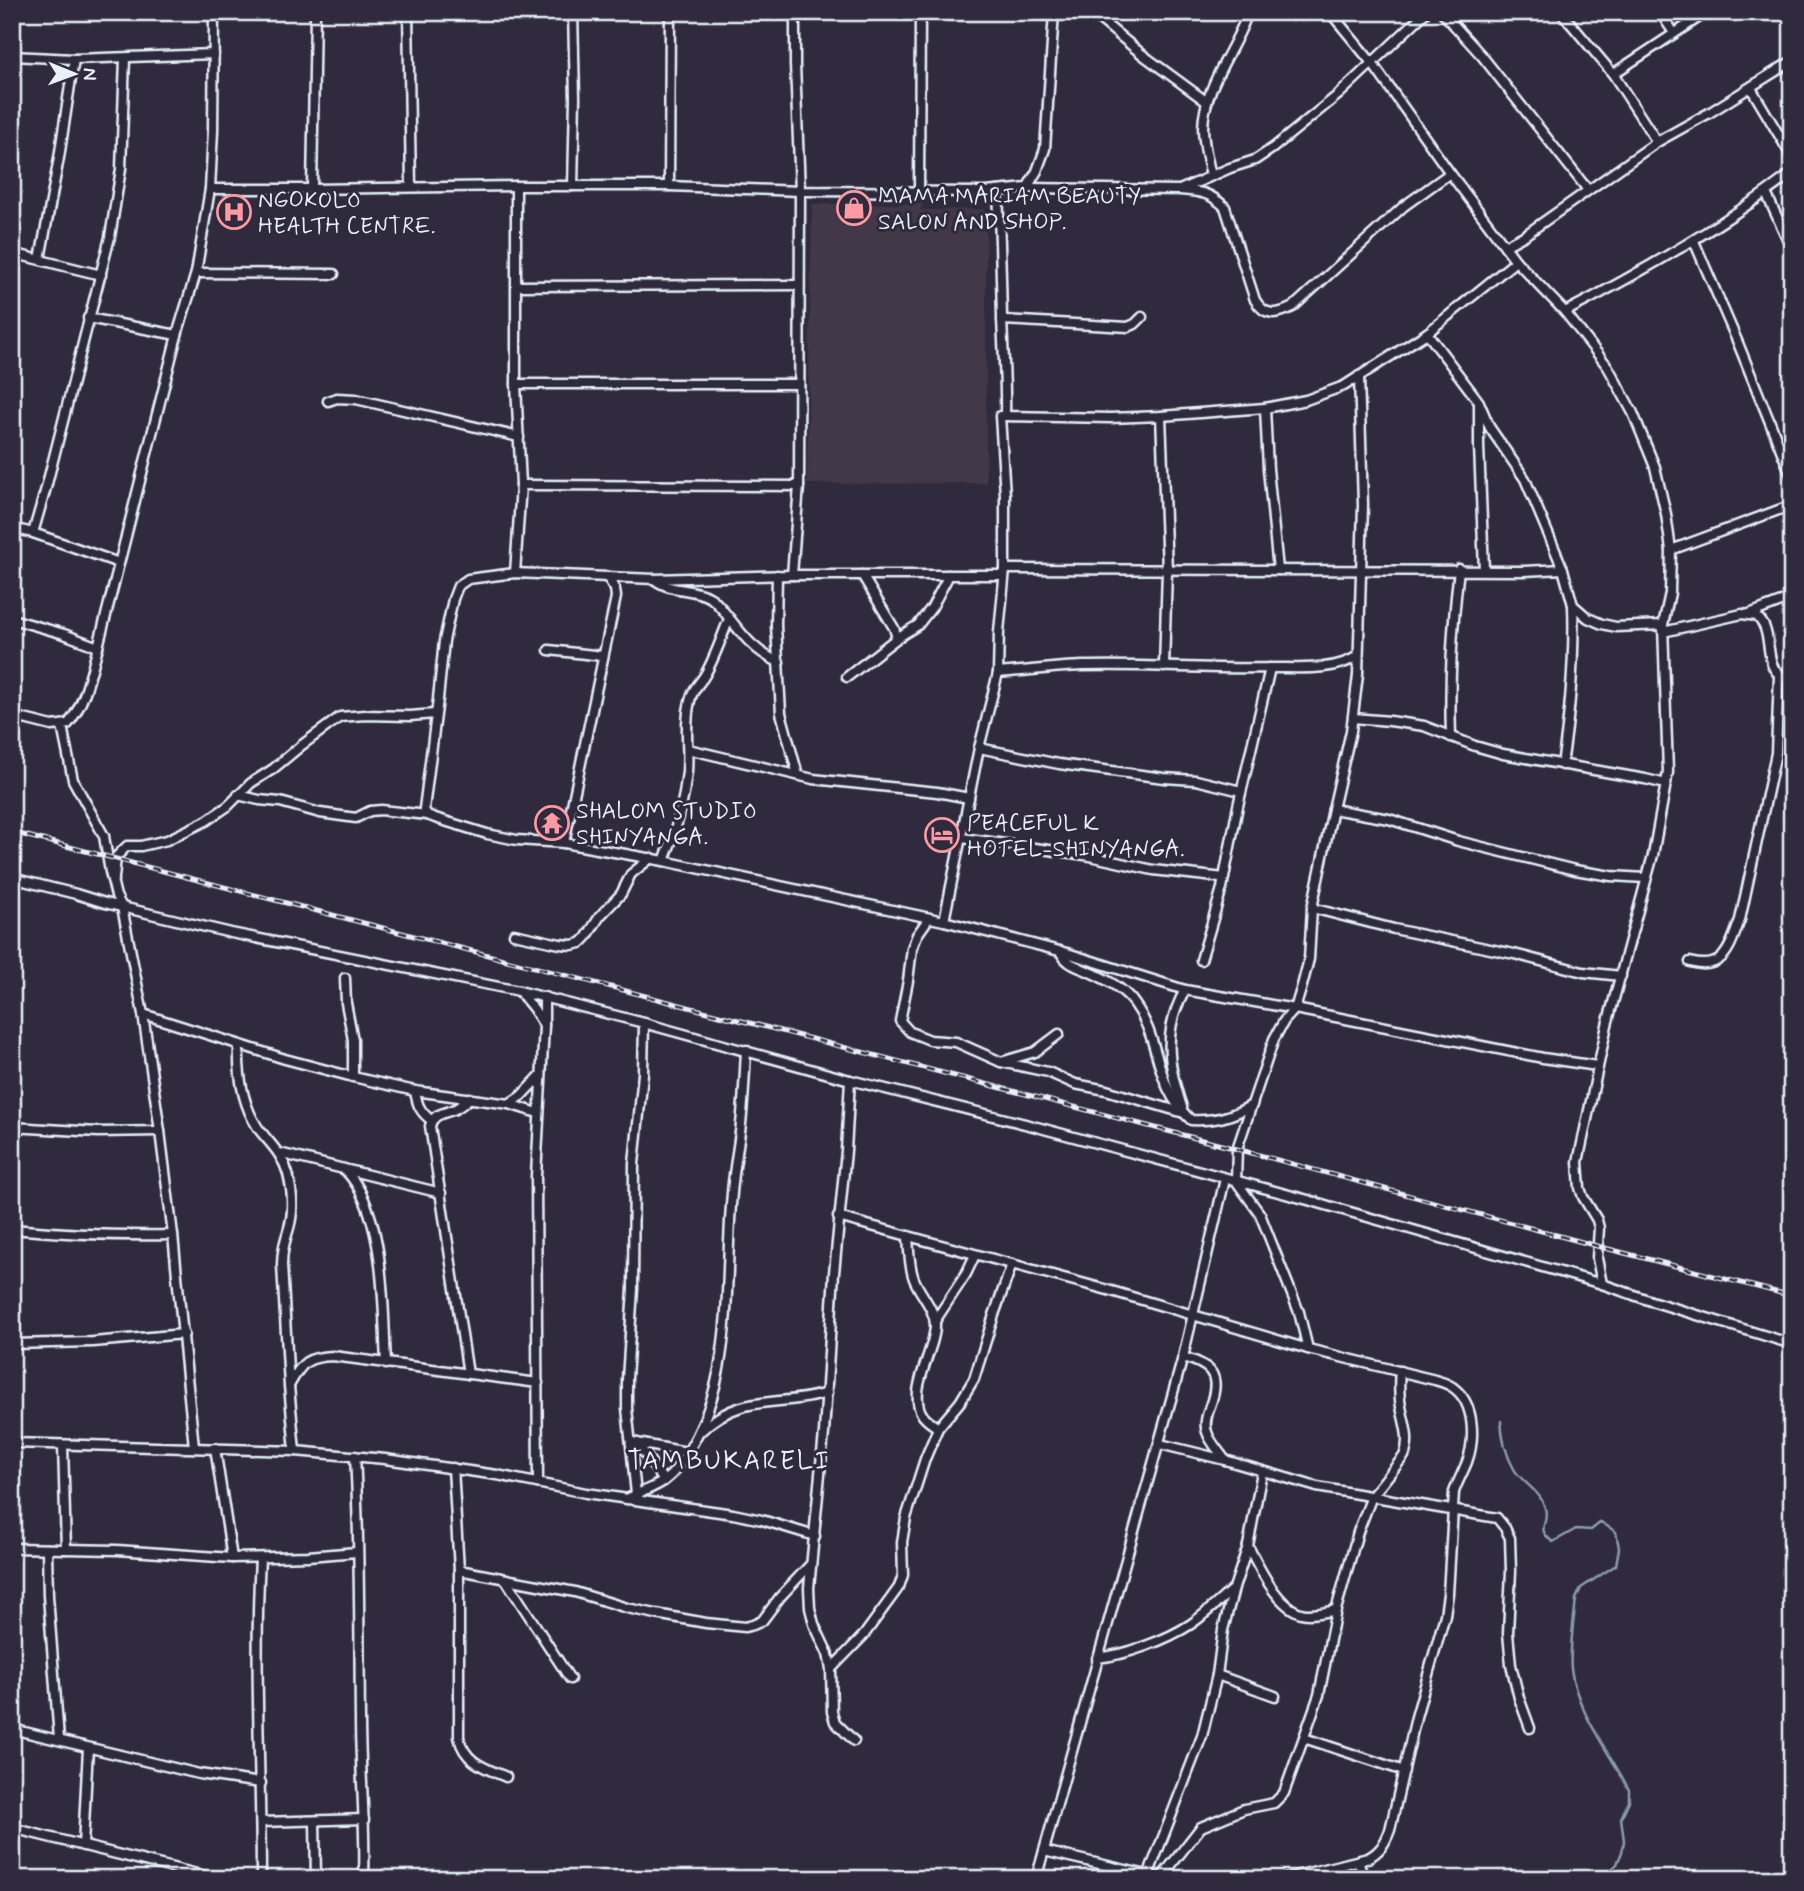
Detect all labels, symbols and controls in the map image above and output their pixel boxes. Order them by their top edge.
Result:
north arrow [38,38,108,108]
text: N [77,68,102,81]
place label: MAMA MARIAM BEAUTY SALON AND SHOP. [878,182,1141,238]
place label: NGOKOLO HEALTH CENTRE. [258,186,435,242]
shop icon: MAMA MARIAM BEAUTY SALON AND SHOP. [835,189,873,227]
hospital icon: NGOKOLO HEALTH CENTRE. [215,193,253,231]
place label: SHALOM STUDIO SHINYANGA. [576,797,757,853]
temple icon: SHALOM STUDIO SHINYANGA. [533,804,571,842]
place label: PEACEFUL K HOTEL-SHINYANGA. [967,809,1185,865]
hotel icon: PEACEFUL K HOTEL-SHINYANGA. [923,816,961,854]
district label: TAMBUKARELI [627,1445,831,1479]

